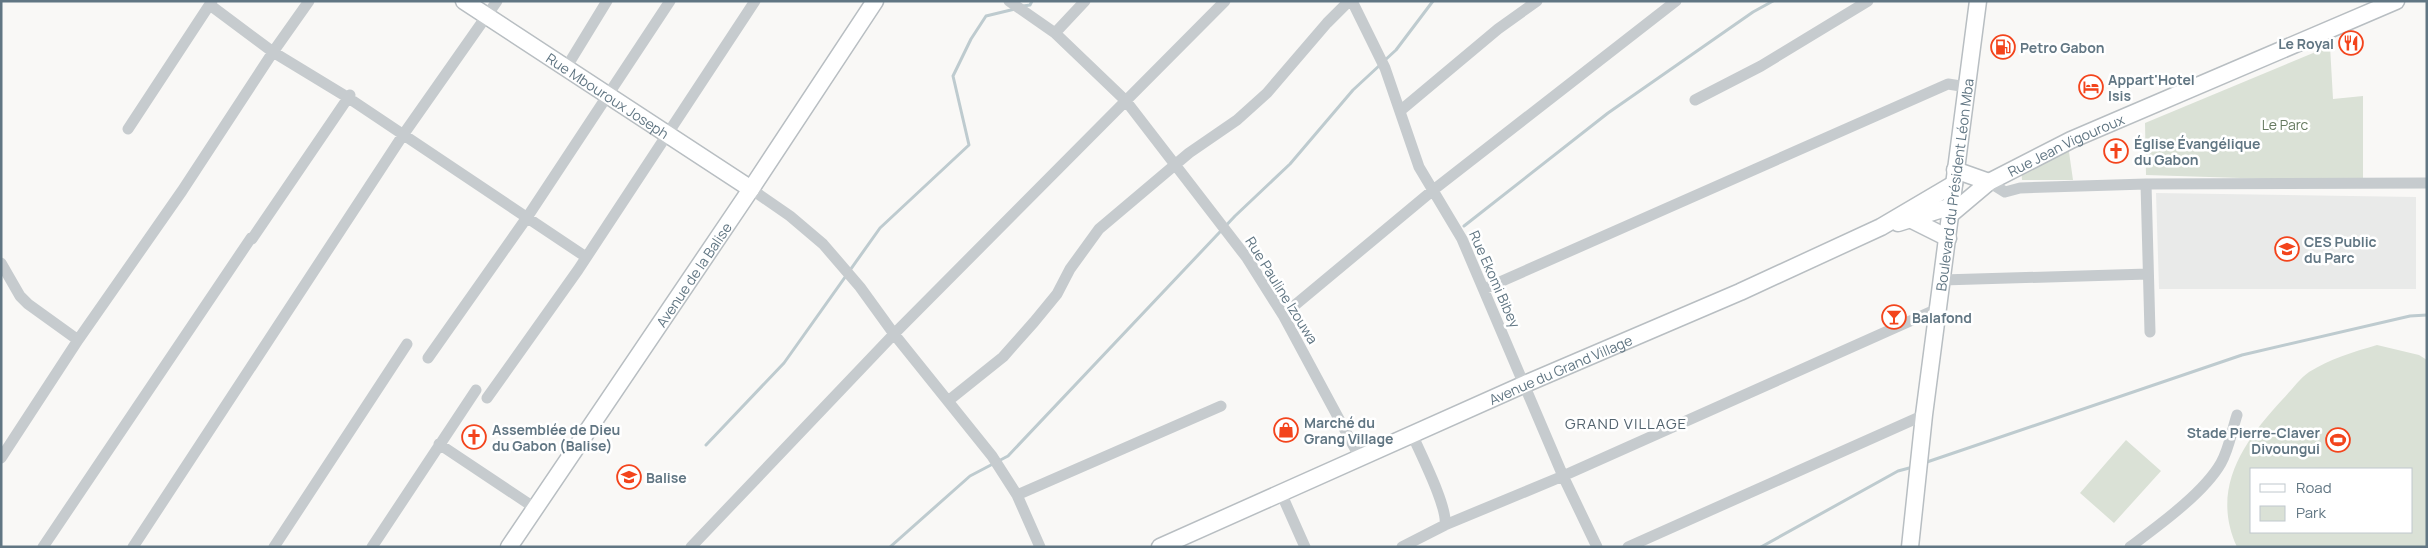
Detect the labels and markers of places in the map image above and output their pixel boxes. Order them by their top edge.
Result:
restaurant icon: Le Royal [2338,30,2364,56]
fuel station icon: Petro Gabon [1990,34,2016,60]
place label: Le Royal [2278,34,2334,53]
place label: Petro Gabon [2020,38,2105,57]
place label: Appart'Hotel Isis [2108,70,2195,105]
hotel icon: Appart'Hotel Isis [2078,74,2104,100]
place label: Église Évangélique du Gabon [2134,134,2261,169]
church icon: Église Évangélique du Gabon [2103,138,2129,164]
place label: CES Public du Parc [2304,232,2377,267]
school or university icon: CES Public du Parc [2274,236,2300,262]
bar icon: Balafond [1881,304,1907,330]
place label: Balafond [1912,308,1972,327]
place label: Marché du Grang Village [1304,413,1394,448]
shop icon: Marché du Grang Village [1273,417,1299,443]
place label: Assemblée de Dieu du Gabon (Balise) [492,420,620,455]
place label: Stade Pierre-Claver Divoungui [2187,423,2320,458]
church icon: Assemblée de Dieu du Gabon (Balise) [461,424,487,450]
sports icon: Stade Pierre-Claver Divoungui [2325,427,2351,453]
school or university icon: Balise [616,464,642,490]
place label: Balise [646,468,687,487]

